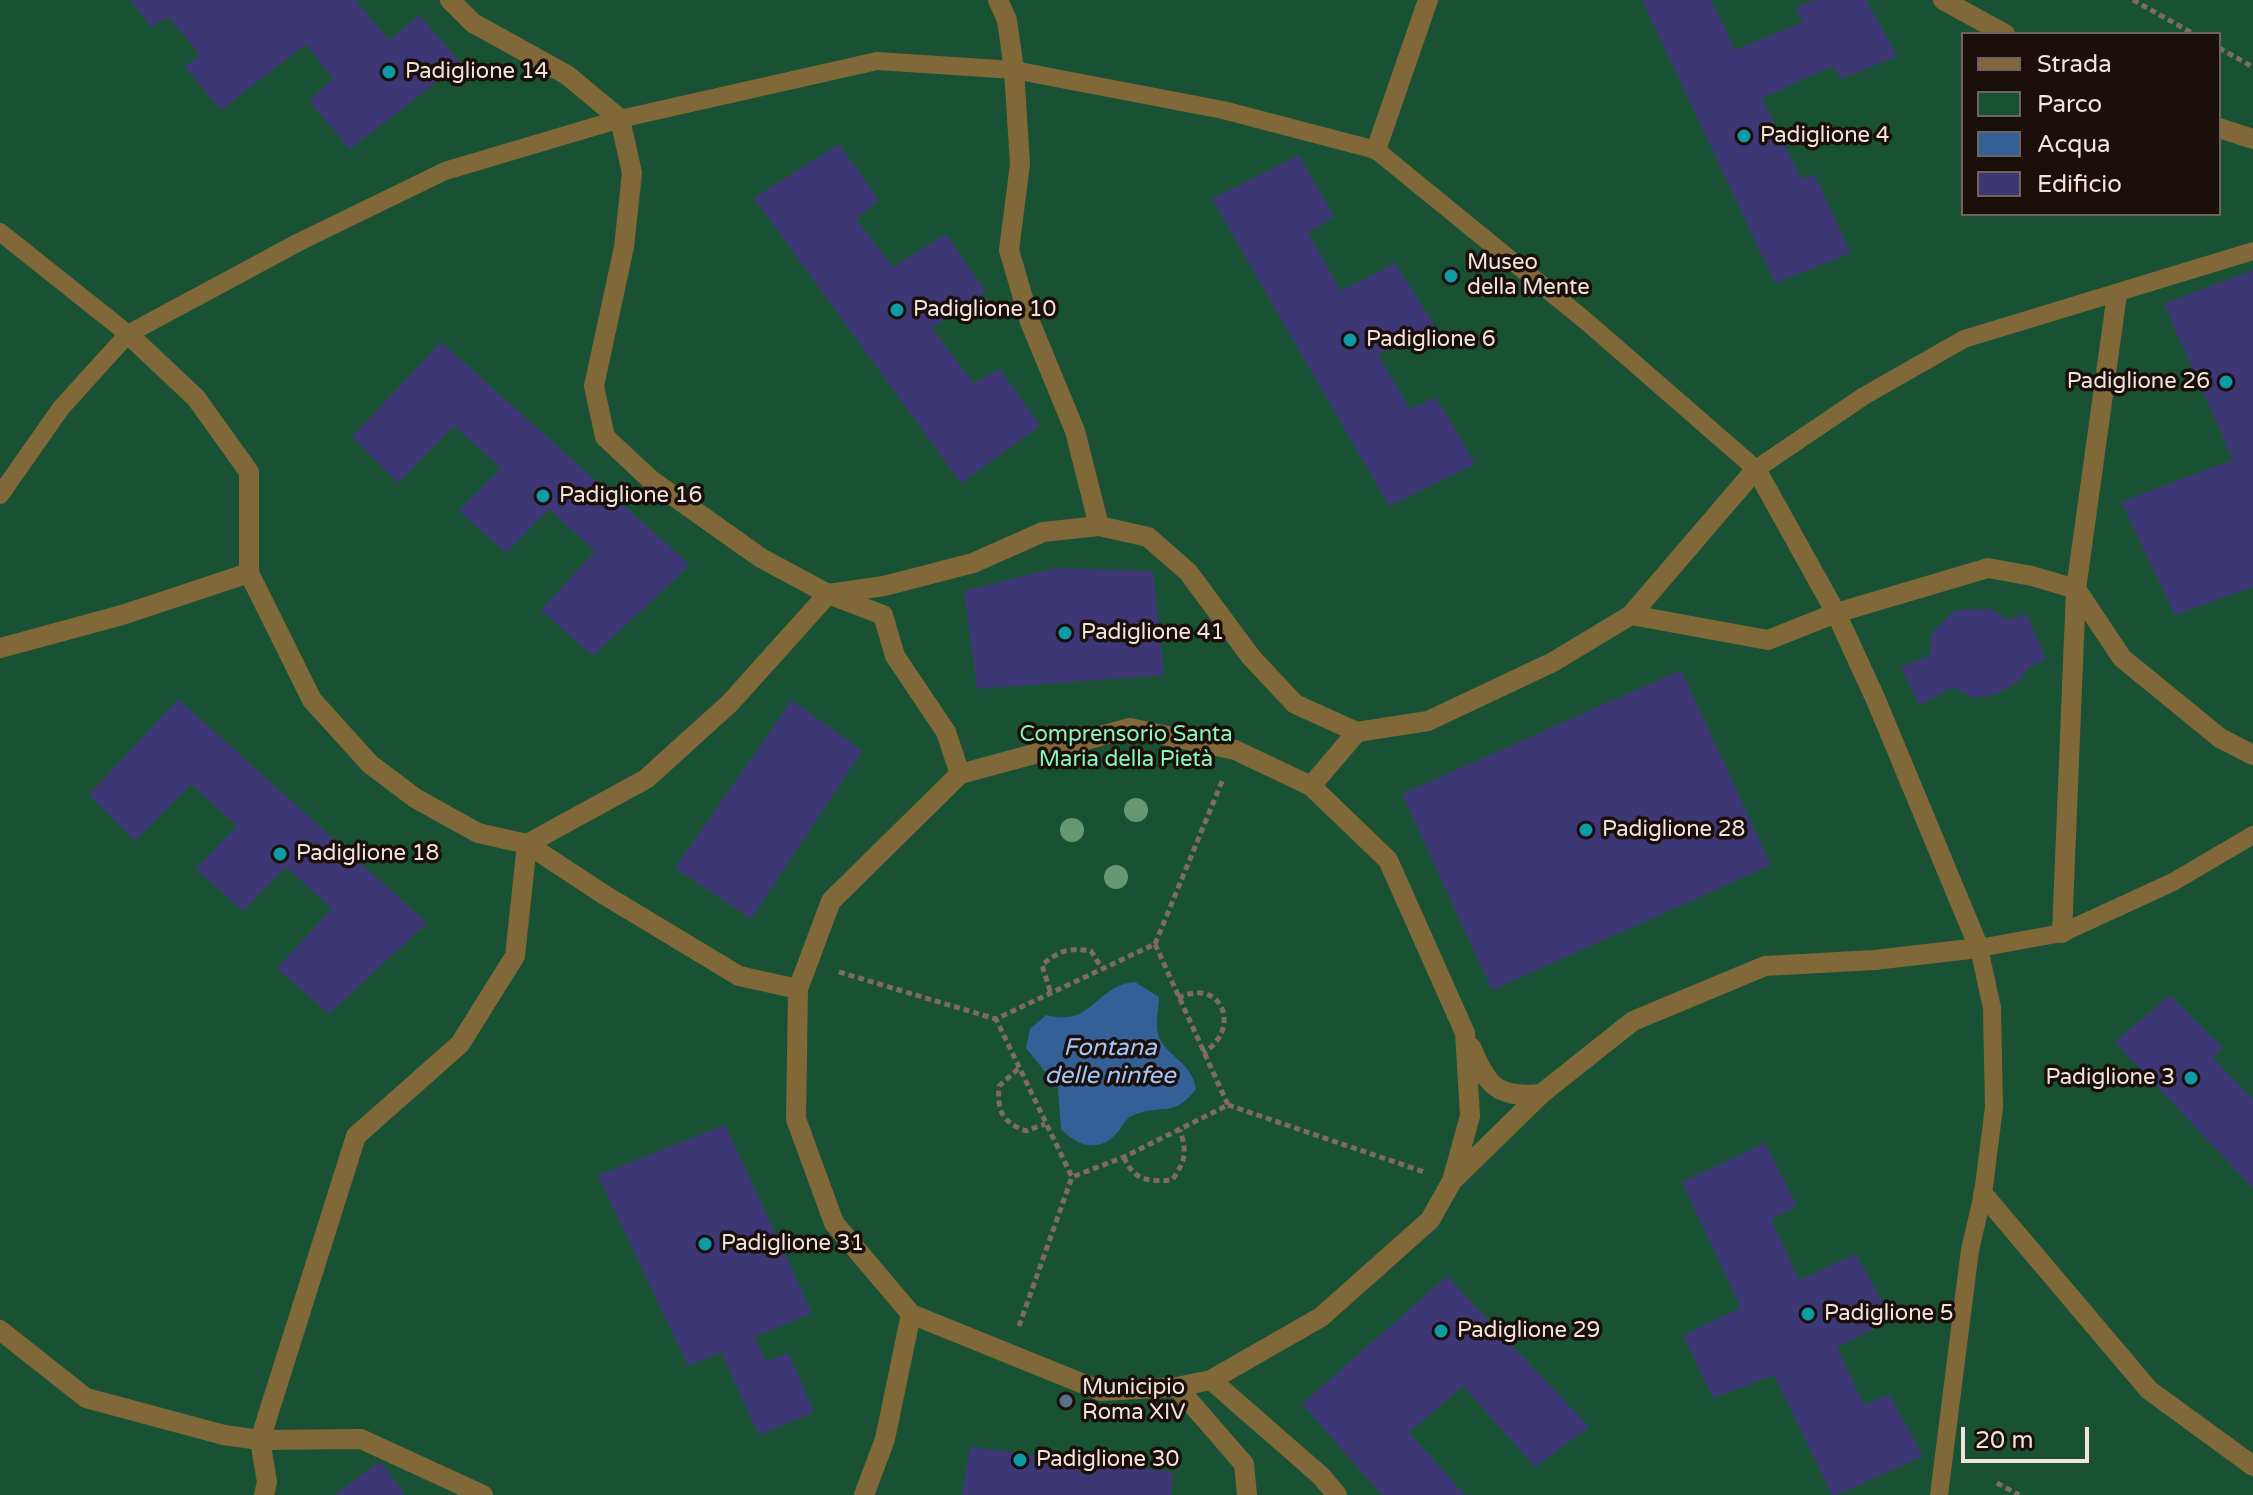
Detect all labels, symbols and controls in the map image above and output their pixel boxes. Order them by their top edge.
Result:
legend [1961,32,2221,216]
text: Strada [2037,50,2112,79]
place label: Padiglione 14 [405,59,548,85]
marker: Padiglione 14 [380,63,398,81]
text: Parco [2037,90,2102,119]
place label: Padiglione 4 [1760,123,1890,149]
marker: Padiglione 4 [1735,127,1753,145]
text: Acqua [2037,130,2111,159]
text: Edificio [2037,170,2122,199]
place label: Museo della Mente [1467,250,1590,302]
marker: Museo della Mente [1442,267,1460,285]
place label: Padiglione 10 [913,297,1056,323]
marker: Padiglione 10 [888,301,906,319]
place label: Padiglione 6 [1366,327,1496,353]
marker: Padiglione 6 [1341,331,1359,349]
place label: Padiglione 26 [2067,369,2210,395]
marker: Padiglione 26 [2217,373,2235,391]
place label: Padiglione 16 [559,483,702,509]
marker: Padiglione 16 [534,487,552,505]
place label: Padiglione 41 [1081,620,1224,646]
marker: Padiglione 41 [1056,624,1074,642]
park label: Comprensorio Santa Maria della Pietà [1019,722,1233,774]
place label: Padiglione 28 [1602,817,1745,843]
marker: Padiglione 28 [1577,821,1595,839]
place label: Padiglione 18 [296,841,439,867]
marker: Padiglione 18 [271,845,289,863]
water label: Fontana delle ninfee [1044,1035,1176,1091]
place label: Padiglione 3 [2045,1065,2175,1091]
marker: Padiglione 3 [2182,1069,2200,1087]
place label: Padiglione 31 [721,1231,864,1257]
marker: Padiglione 31 [696,1235,714,1253]
place label: Padiglione 5 [1824,1301,1954,1327]
marker: Padiglione 5 [1799,1305,1817,1323]
place label: Padiglione 29 [1457,1318,1600,1344]
marker: Padiglione 29 [1432,1322,1450,1340]
place label: Municipio Roma XIV [1082,1375,1186,1426]
marker: Municipio Roma XIV [1057,1392,1075,1410]
scale bar [1965,1411,2093,1461]
text: 20 m [1975,1426,2033,1455]
place label: Padiglione 30 [1036,1447,1179,1473]
marker: Padiglione 30 [1011,1451,1029,1469]

